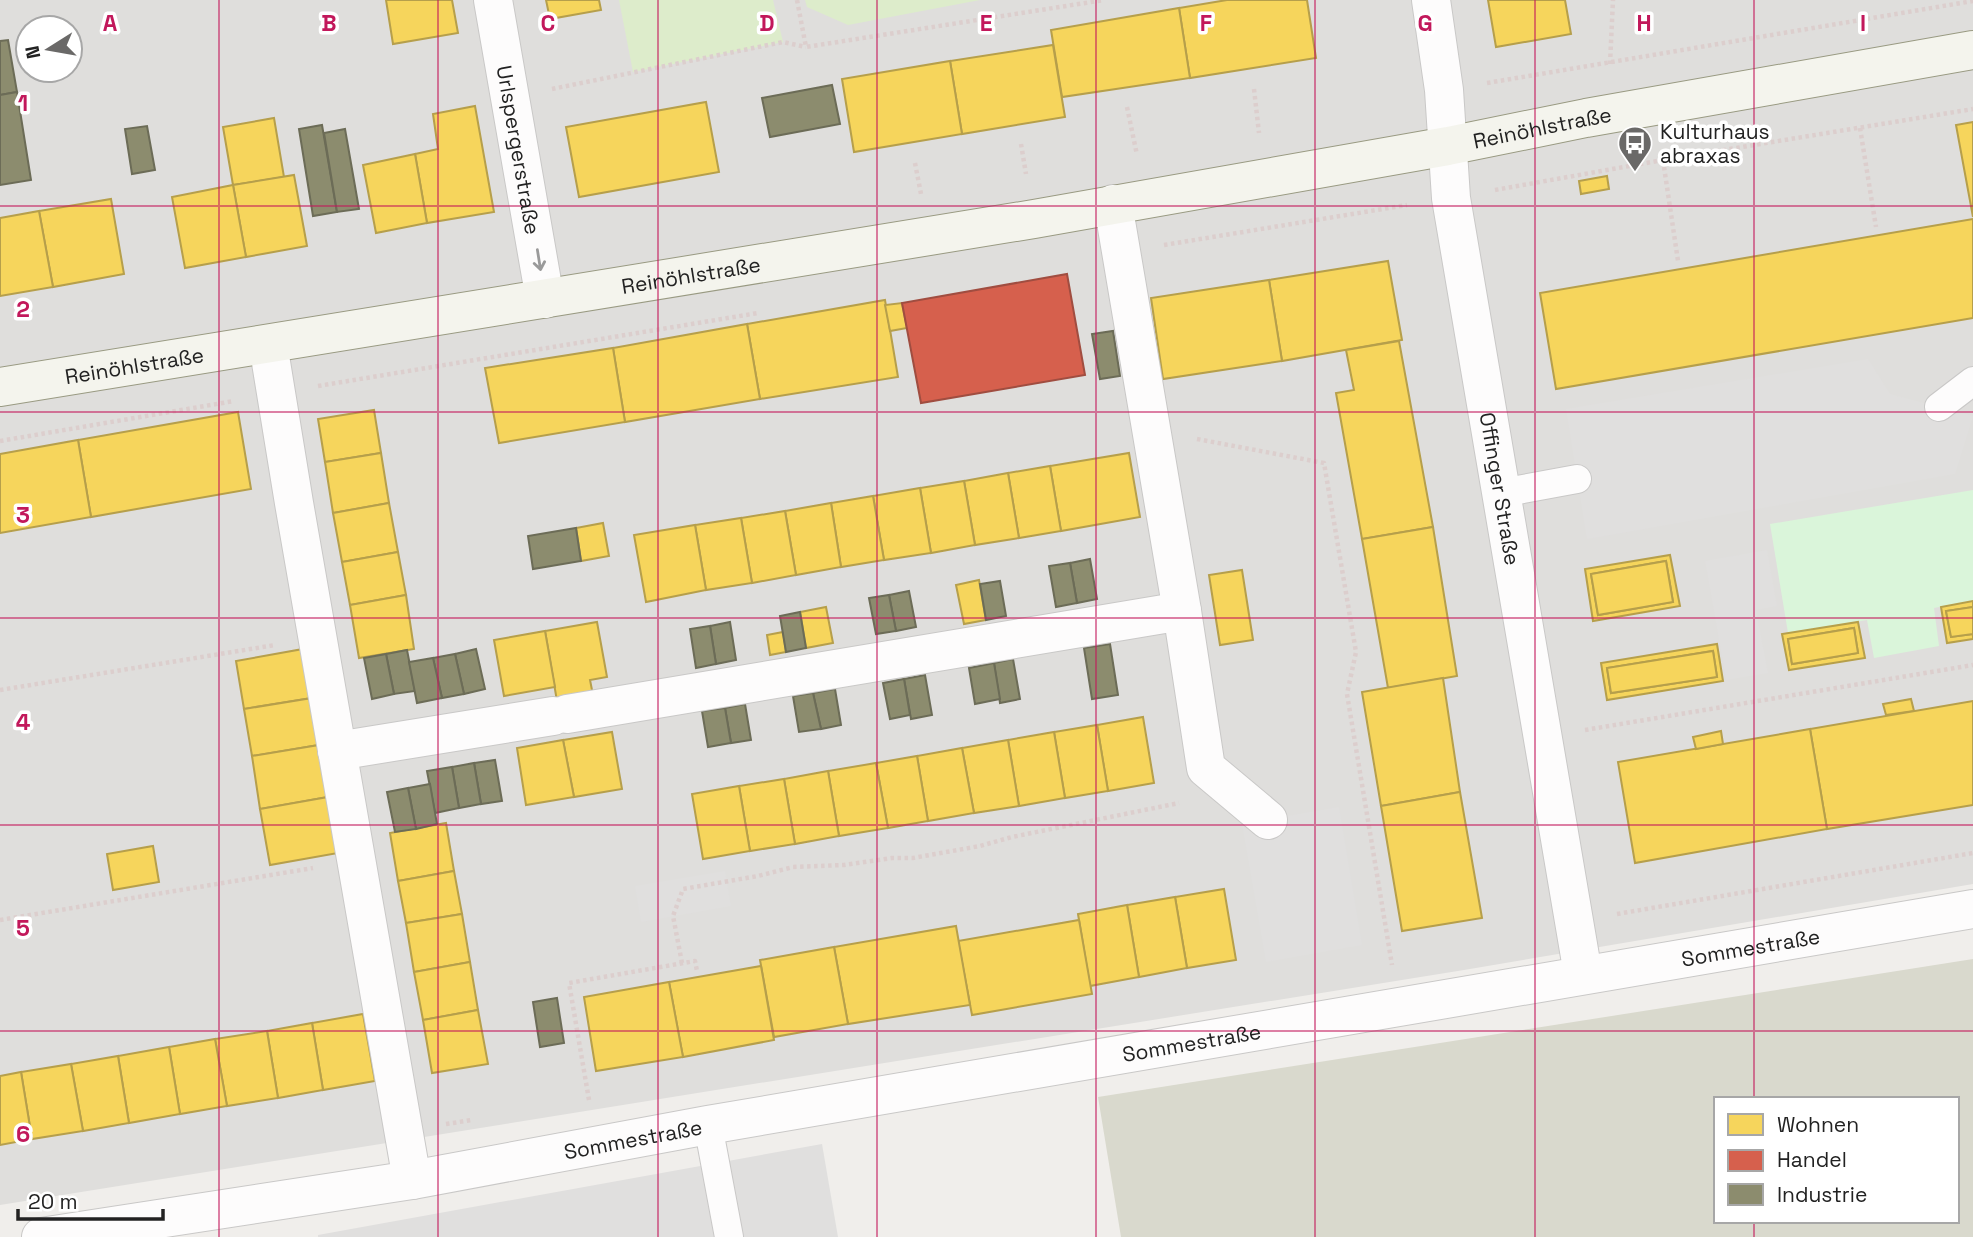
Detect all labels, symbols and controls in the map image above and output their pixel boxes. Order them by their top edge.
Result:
text: A [103,8,118,38]
text: B [321,8,337,38]
text: C [541,8,555,38]
text: D [759,8,775,38]
text: E [980,8,992,38]
text: F [1200,8,1212,38]
text: G [1417,8,1433,38]
text: H [1636,8,1652,38]
text: I [1860,8,1866,38]
north arrow [14,14,84,84]
text: N [19,44,46,61]
street label: Urlspergerstraße [491,63,547,236]
text: 1 [18,88,28,118]
street label: Reinöhlstraße [1471,100,1613,154]
place label: Kulturhaus abraxas [1660,118,1770,169]
bus stop icon: Kulturhaus abraxas [1616,124,1654,173]
one-way arrow [533,248,546,271]
street label: Reinöhlstraße [619,250,762,299]
text: 2 [16,294,30,324]
street label: Reinöhlstraße [63,341,206,390]
street label: Offinger Straße [1474,410,1527,567]
text: 3 [16,500,30,530]
text: 4 [16,707,31,737]
text: 5 [16,913,30,943]
street label: Sommestraße [1679,922,1822,972]
street label: Sommestraße [1120,1017,1263,1068]
legend [1714,1097,1959,1223]
text: Wohnen [1777,1111,1859,1138]
street label: Sommestraße [561,1113,704,1165]
text: 6 [16,1119,30,1149]
text: Handel [1777,1146,1847,1173]
scale bar [18,1178,163,1222]
text: Industrie [1777,1181,1867,1208]
text: 20 m [28,1188,78,1215]

